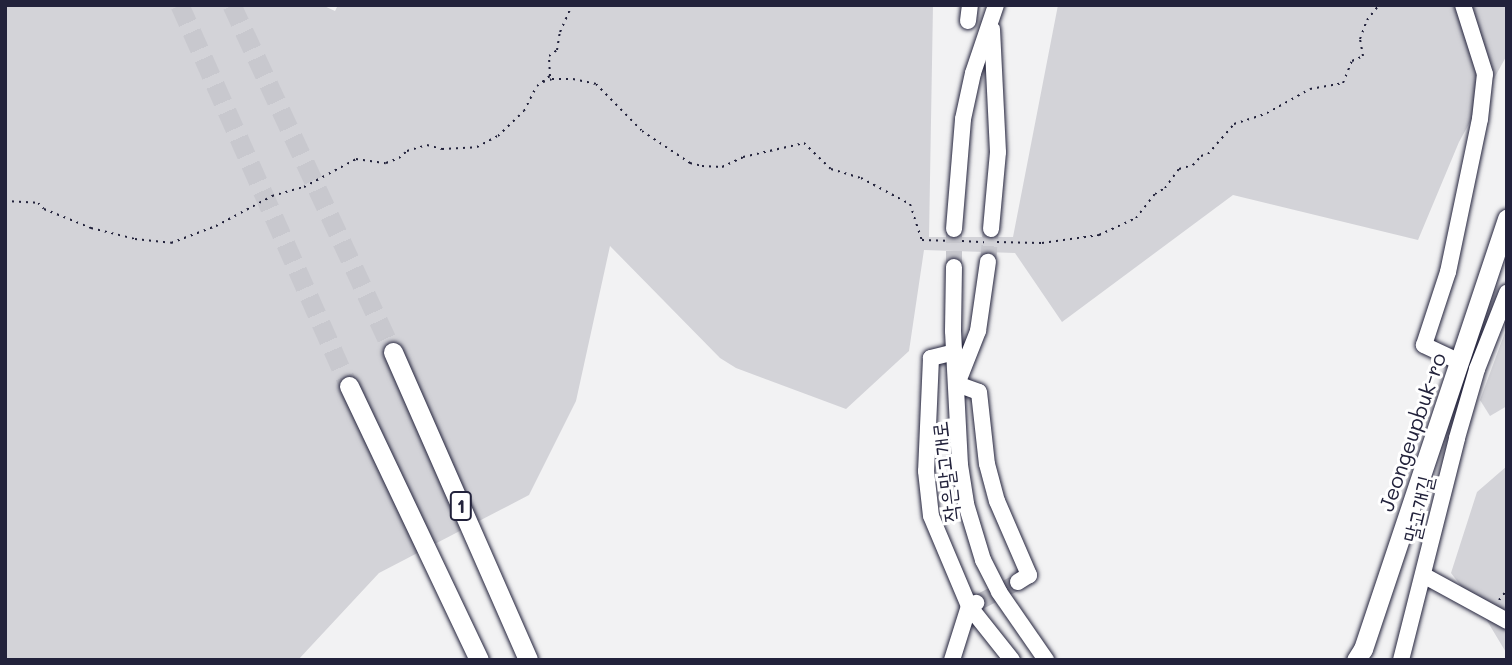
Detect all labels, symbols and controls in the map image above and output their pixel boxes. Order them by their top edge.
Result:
street label: Jeongeupbuk-ro [1373,349,1451,515]
street label: 작은말고개로 [926,420,964,524]
street label: 말고개길 [1398,473,1438,545]
road number: 1 [449,491,473,522]

